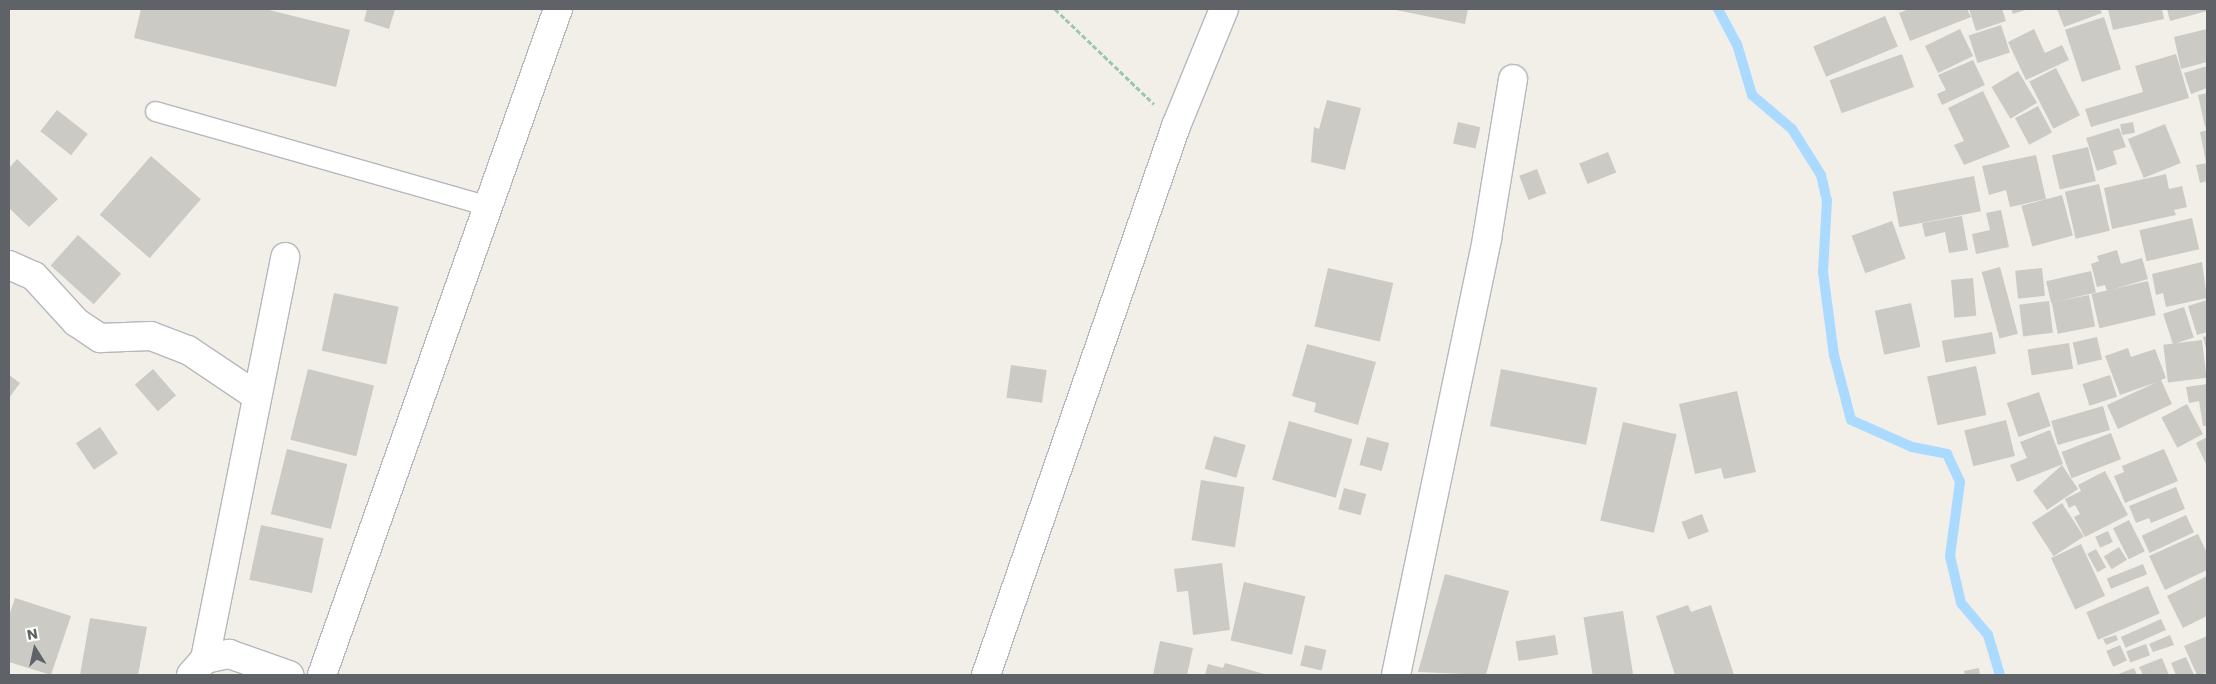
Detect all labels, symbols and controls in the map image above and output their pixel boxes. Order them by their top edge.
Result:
text: N [25,623,39,645]
north arrow [10,624,60,674]

